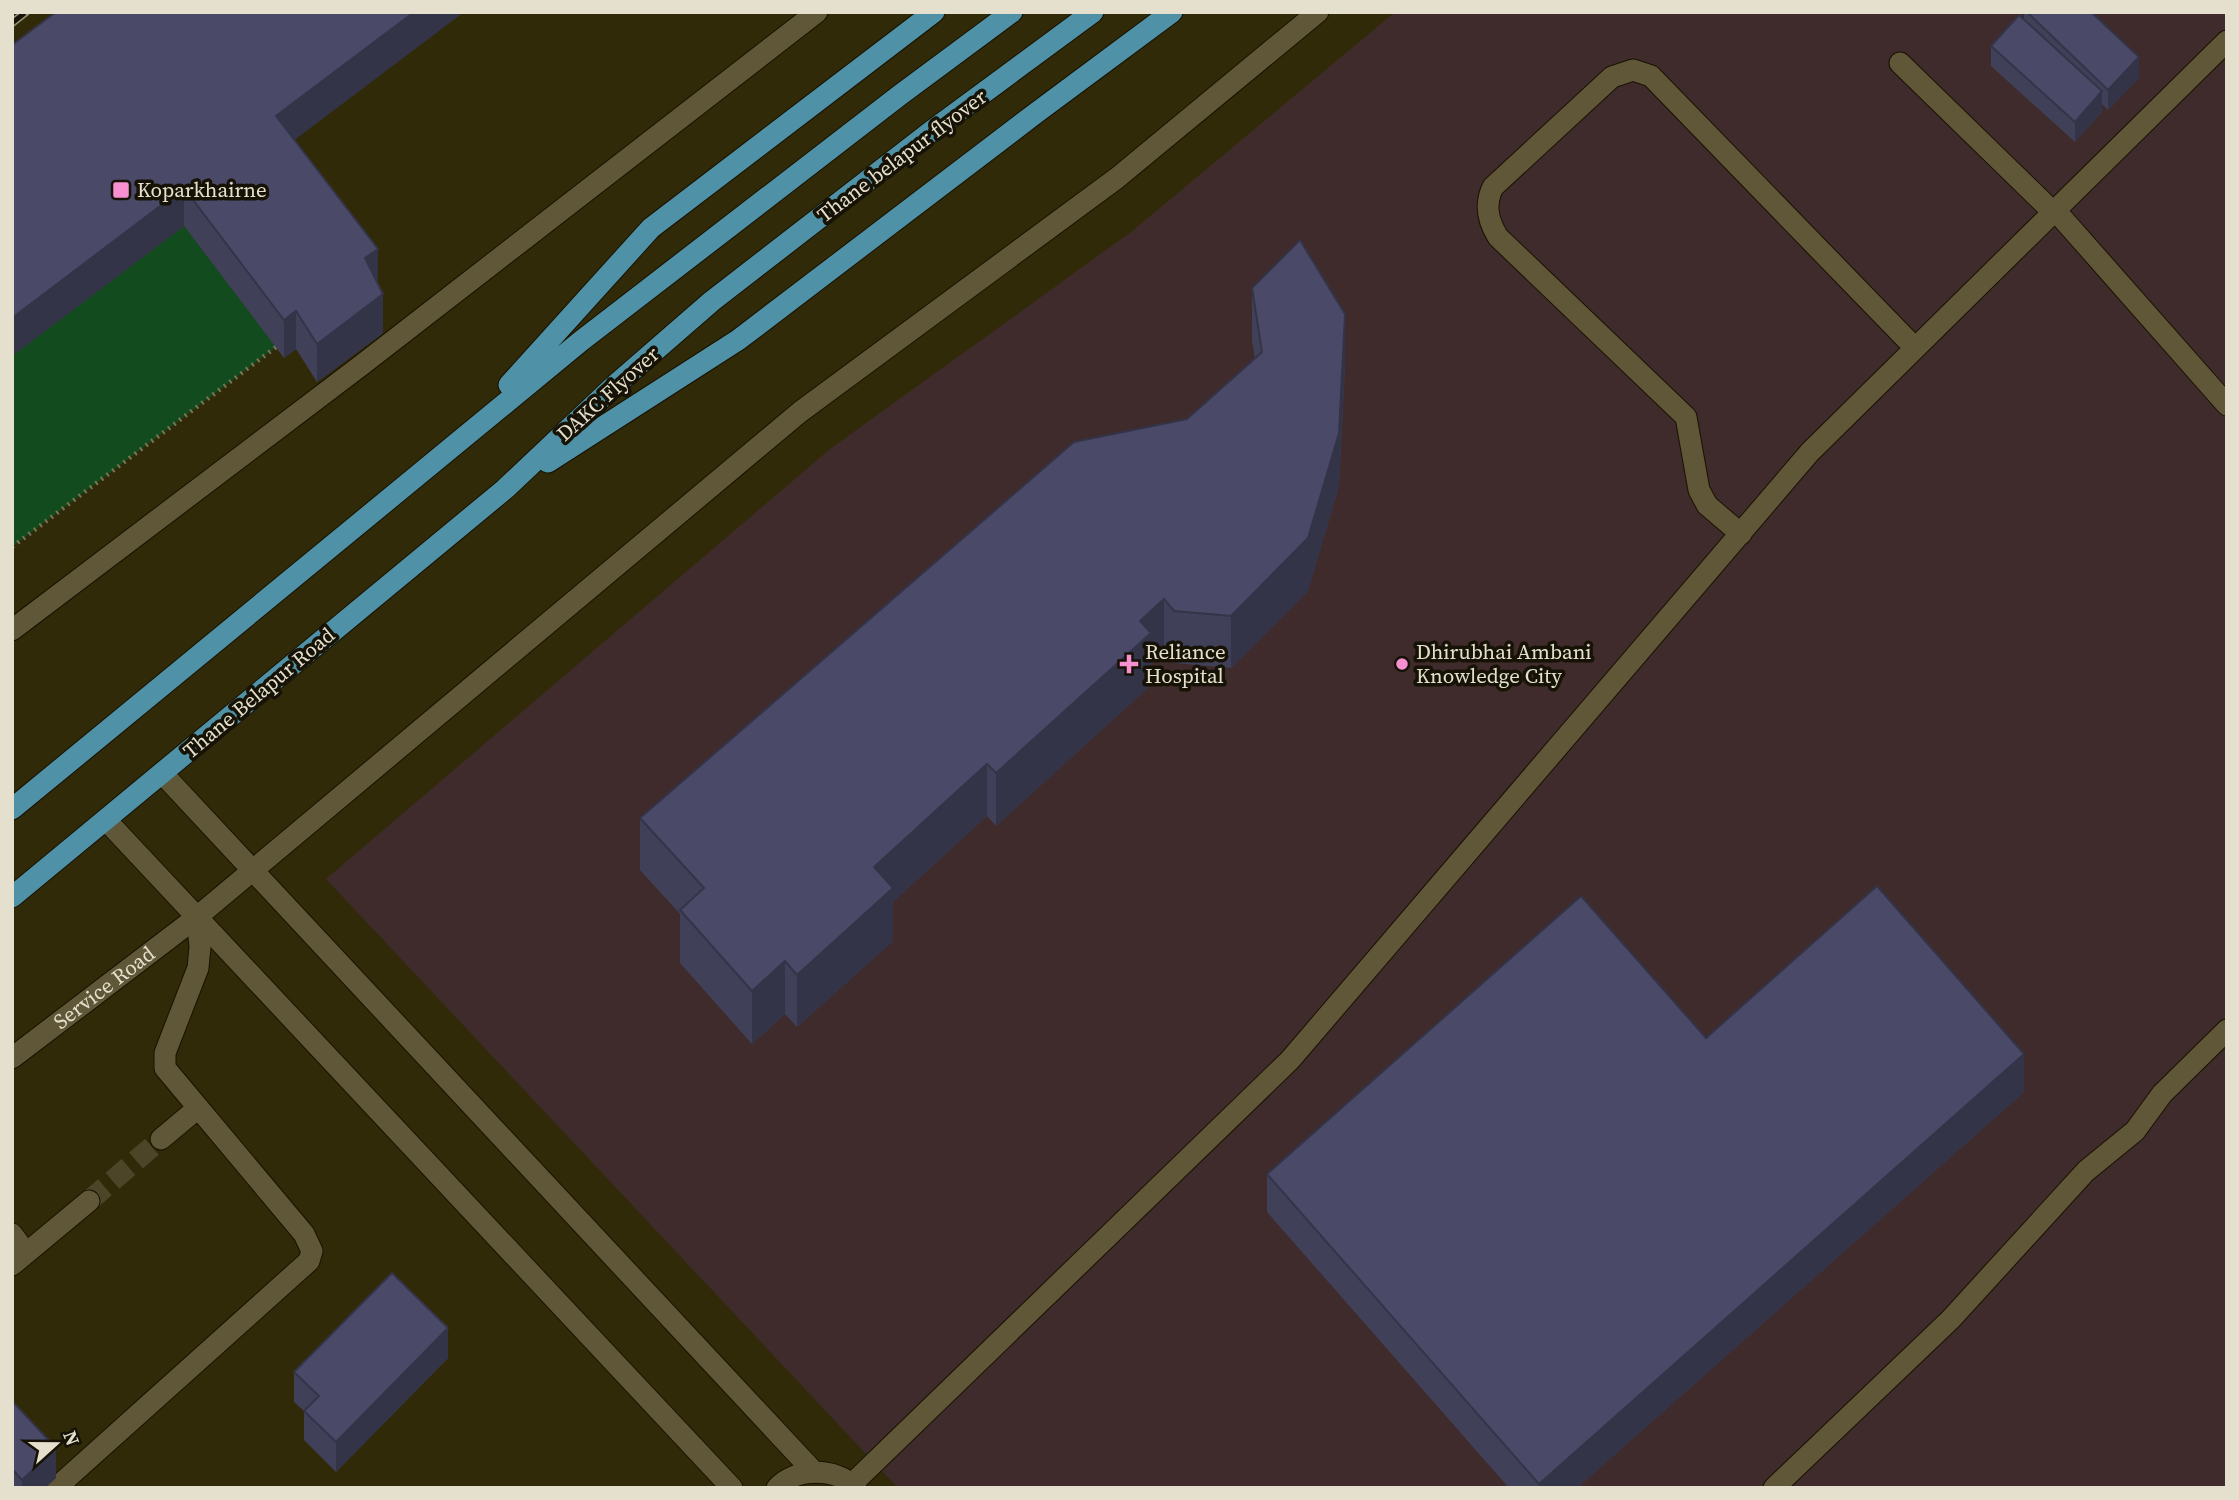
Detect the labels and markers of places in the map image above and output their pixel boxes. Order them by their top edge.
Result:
place label: Koparkhairne [137,175,267,204]
marker: Koparkhairne [111,180,131,200]
place label: Reliance Hospital [1145,637,1226,690]
place label: Dhirubhai Ambani Knowledge City [1416,637,1592,690]
marker: Reliance Hospital [1119,654,1139,674]
marker: Dhirubhai Ambani Knowledge City [1394,656,1410,672]

